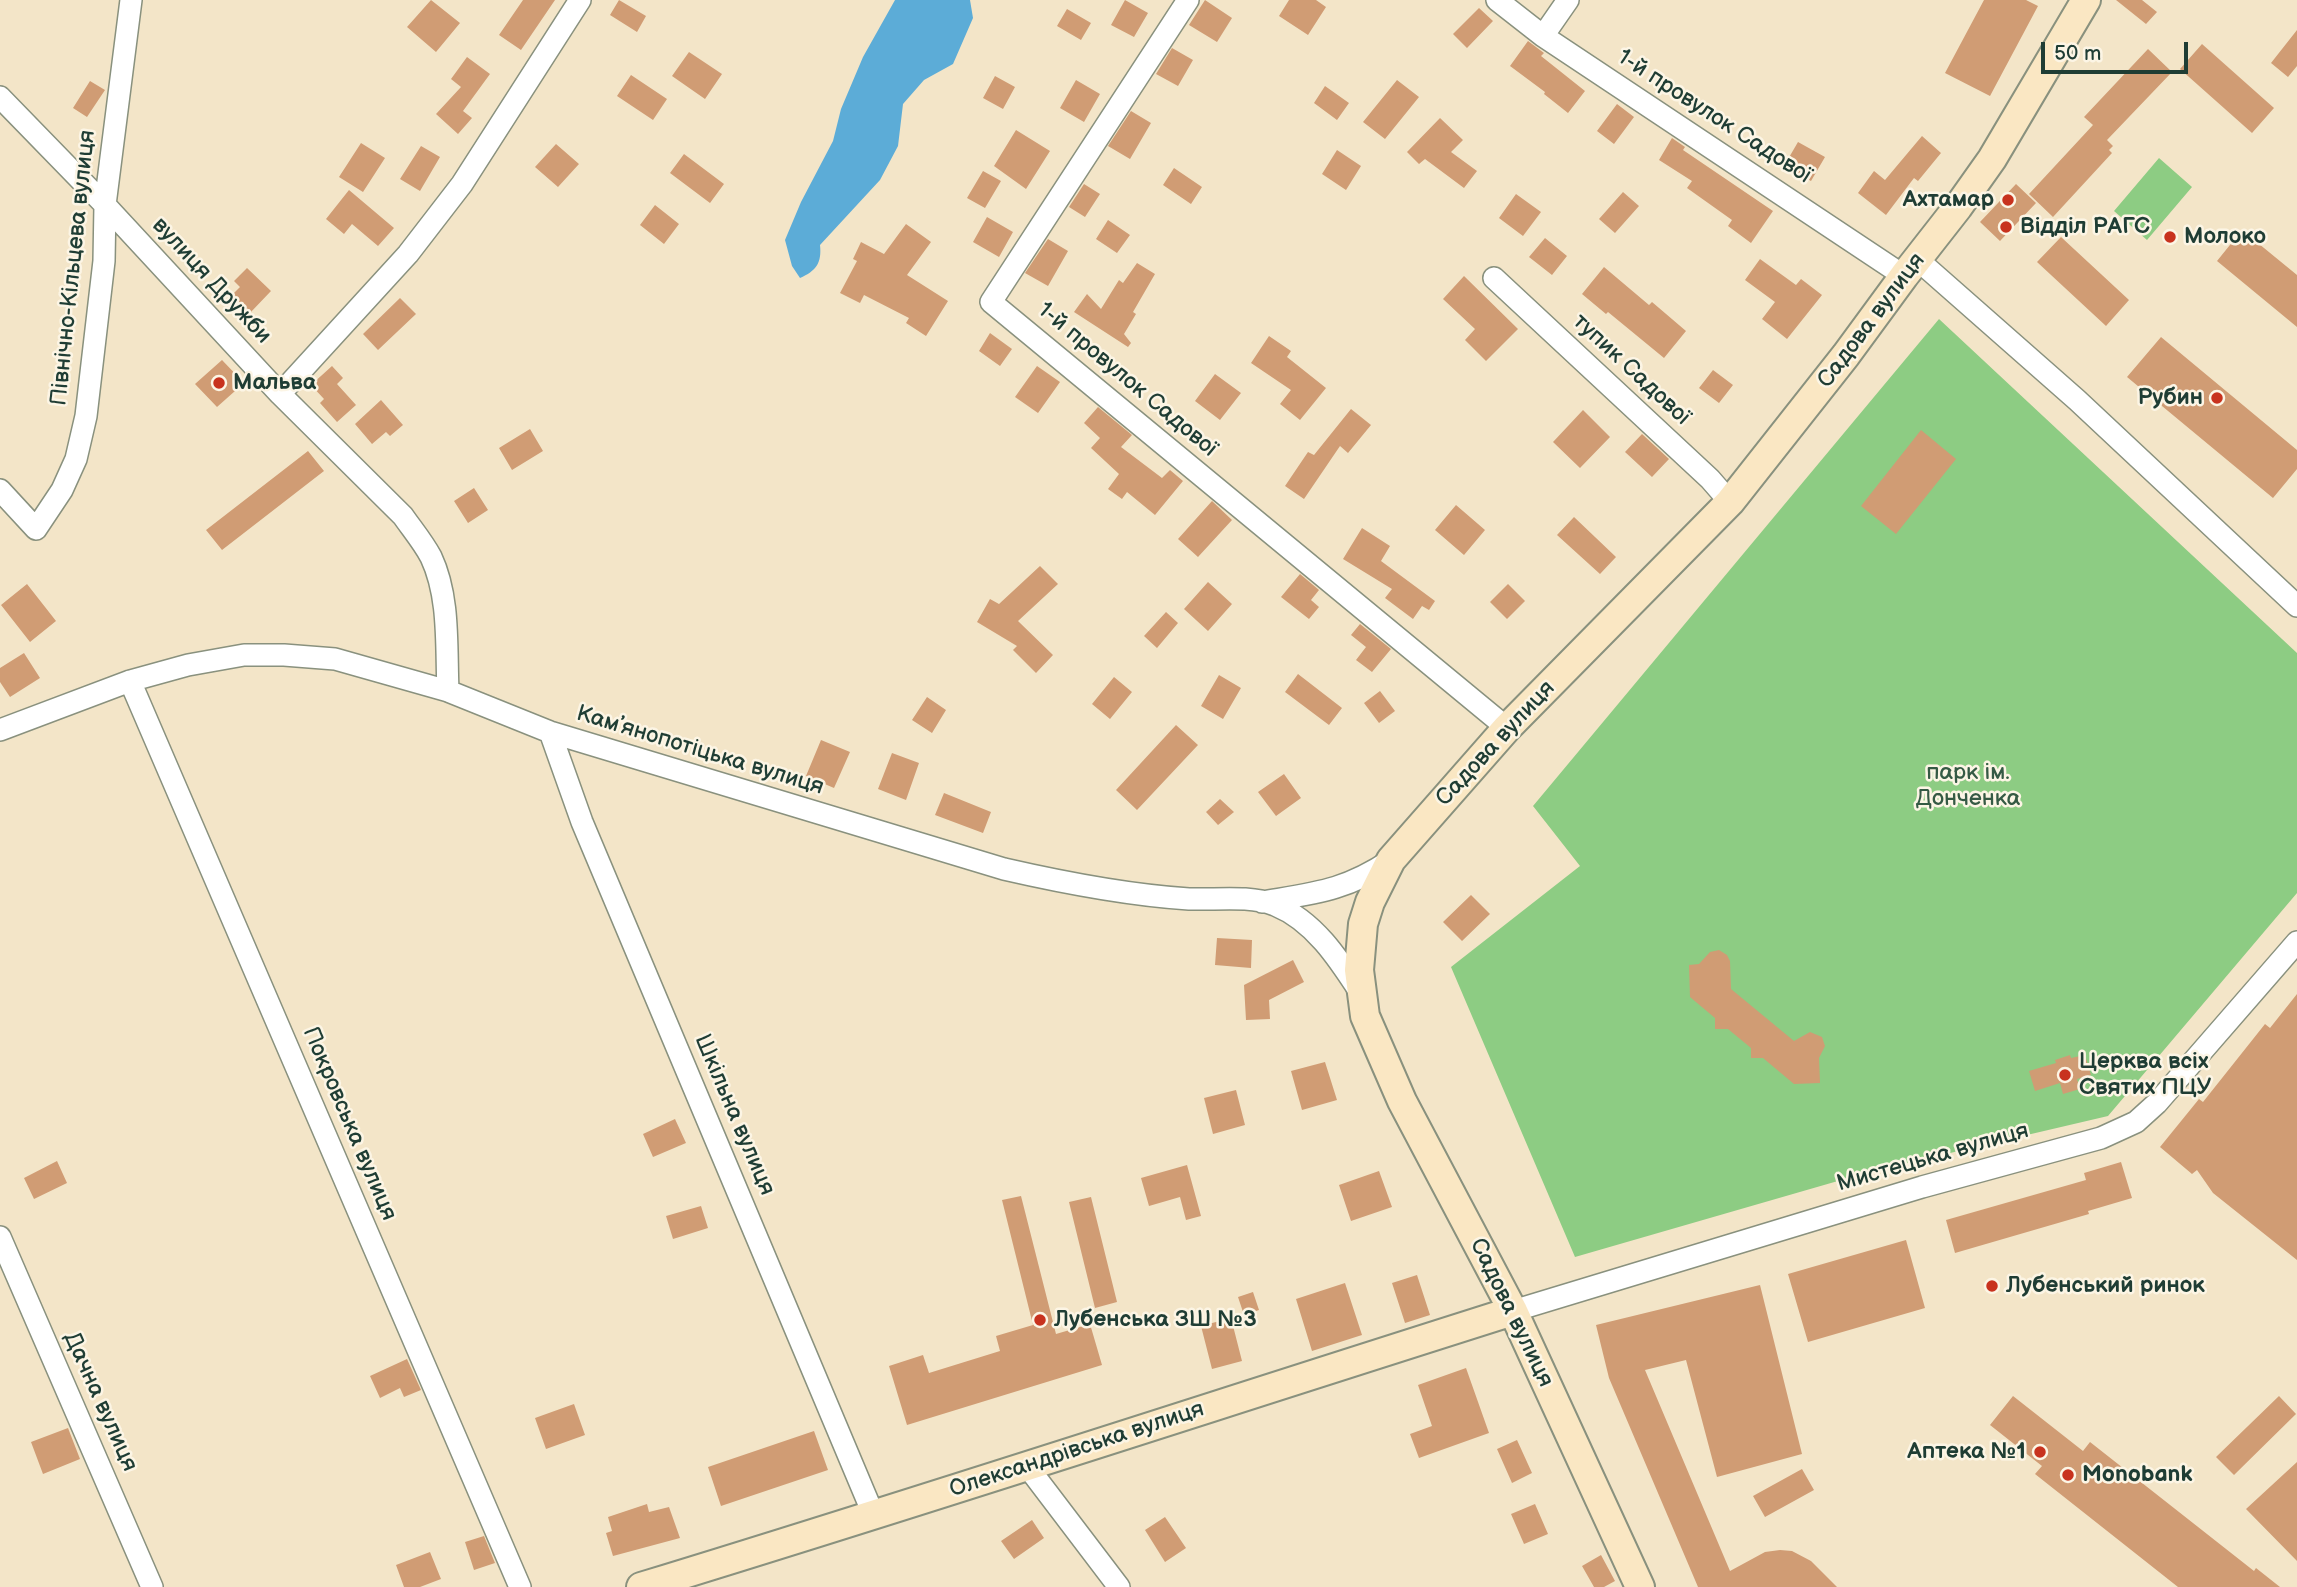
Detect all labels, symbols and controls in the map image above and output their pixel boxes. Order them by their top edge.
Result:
scale bar [2045,28,2192,72]
text: 50 m [2054,41,2101,66]
street label: 1-й провулок Садової [1612,44,1816,190]
street label: Північно-Кільцева вулиця [46,129,102,407]
place label: Ахтамар [1903,186,1994,214]
marker: Ахтамар [2000,192,2016,208]
street label: вулиця Дружби [146,212,276,350]
place label: Відділ РАГС [2020,213,2150,241]
marker: Відділ РАГС [1998,219,2014,235]
place label: Молоко [2184,223,2266,251]
marker: Молоко [2162,229,2178,245]
street label: Садова вулиця [1812,248,1932,394]
street label: 1-й провулок Садової [1032,297,1222,463]
street label: тупик Садової [1567,309,1695,431]
place label: Мальва [233,369,316,397]
marker: Мальва [211,375,227,391]
place label: Рубин [2137,384,2203,412]
marker: Рубин [2209,390,2225,406]
street label: Садова вулиця [1431,675,1561,813]
street label: Камʼянопотіцька вулиця [573,700,827,802]
park label: парк ім. Донченка [1916,759,2020,813]
street label: Покровська вулиця [296,1023,402,1225]
street label: Шкільна вулиця [688,1030,780,1200]
place label: Церква всіх Святих ПЦУ [2079,1048,2211,1102]
marker: Церква всіх Святих ПЦУ [2057,1067,2073,1083]
street label: Мистецька вулиця [1834,1117,2032,1199]
street label: Садова вулиця [1463,1234,1559,1392]
place label: Лубенський ринок [2006,1272,2205,1300]
marker: Лубенський ринок [1984,1278,2000,1294]
place label: Лубенська ЗШ №3 [1054,1306,1257,1334]
marker: Лубенська ЗШ №3 [1032,1312,1048,1328]
street label: Дачна вулиця [57,1328,143,1476]
street label: Олександрівська вулиця [946,1396,1208,1504]
place label: Аптека №1 [1907,1438,2026,1466]
marker: Аптека №1 [2032,1444,2048,1460]
place label: Monobank [2082,1461,2192,1489]
marker: Monobank [2060,1467,2076,1483]

